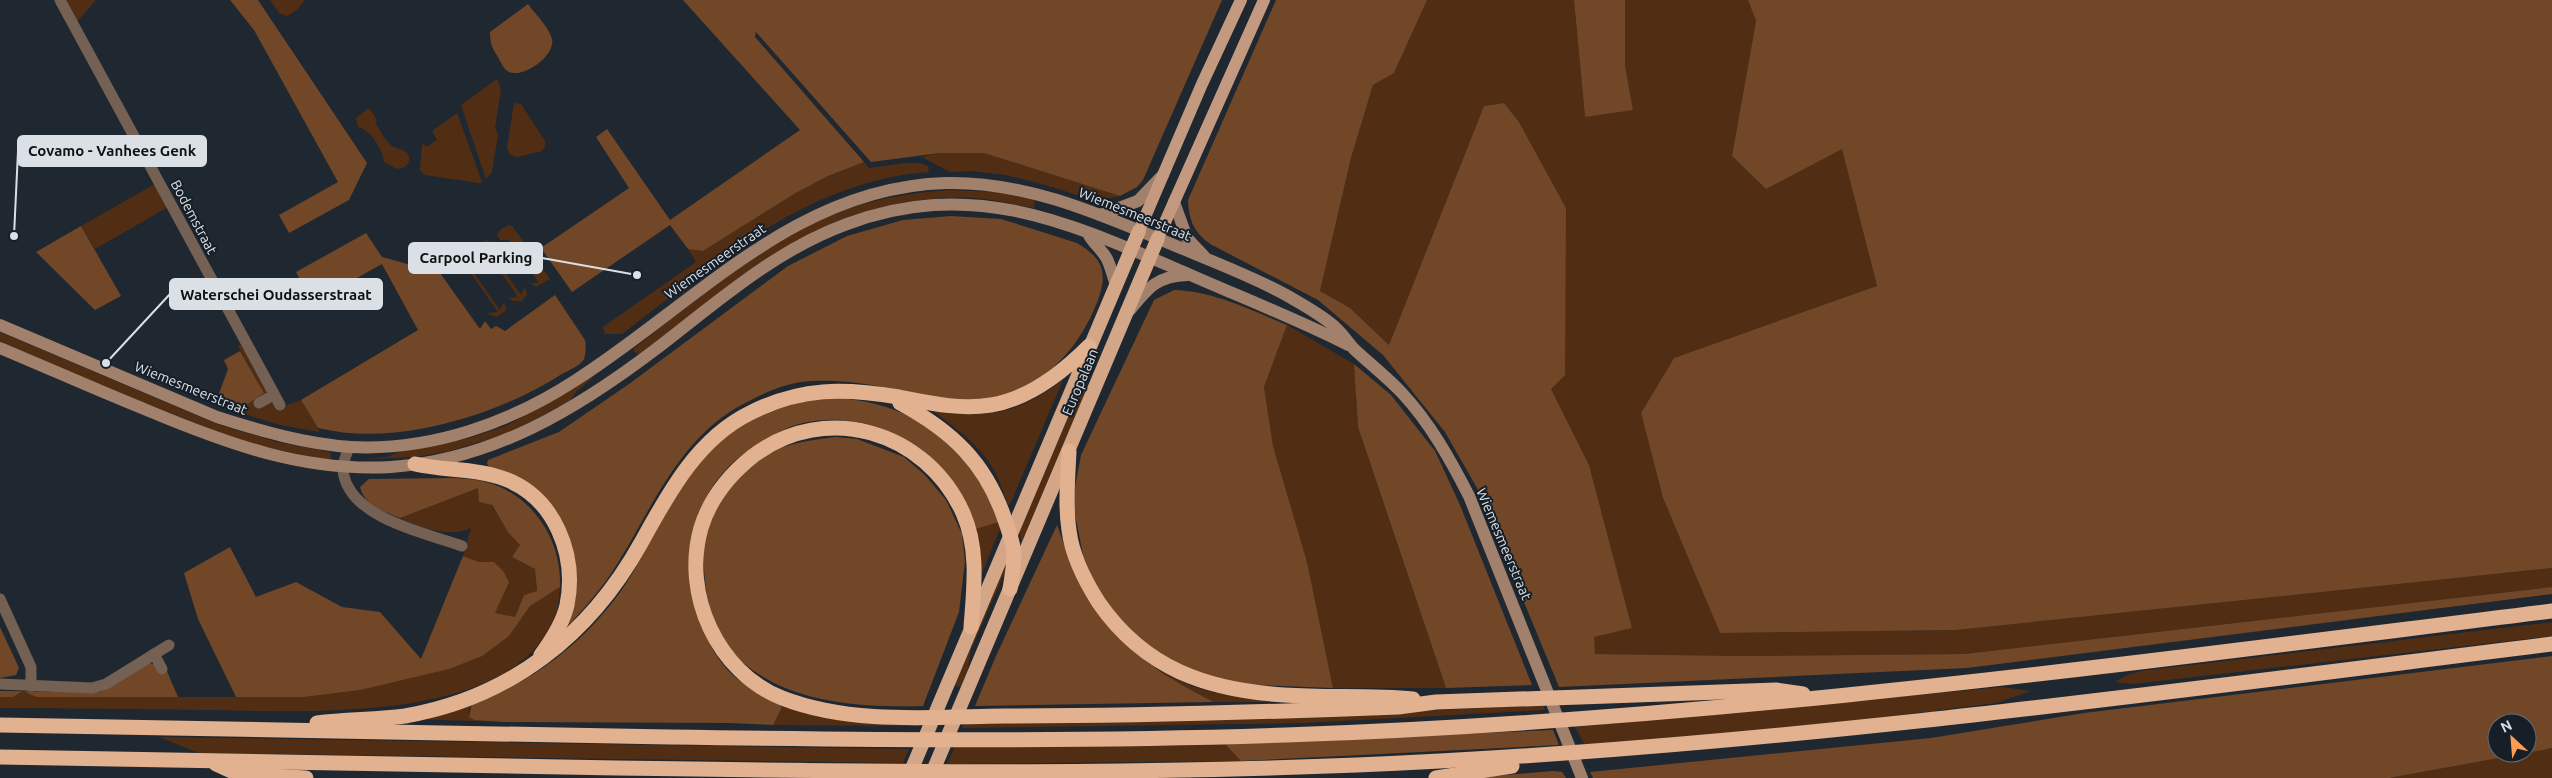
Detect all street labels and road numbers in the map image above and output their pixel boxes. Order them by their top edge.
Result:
street label: Bodemstraat [168,177,221,257]
street label: Wiemesmeerstraat [1076,184,1194,244]
street label: Wiemesmeerstraat [661,220,769,302]
street label: Europalaan [1059,346,1101,418]
street label: Wiemesmeerstraat [132,358,250,418]
street label: Wiemesmeerstraat [1473,486,1535,603]

